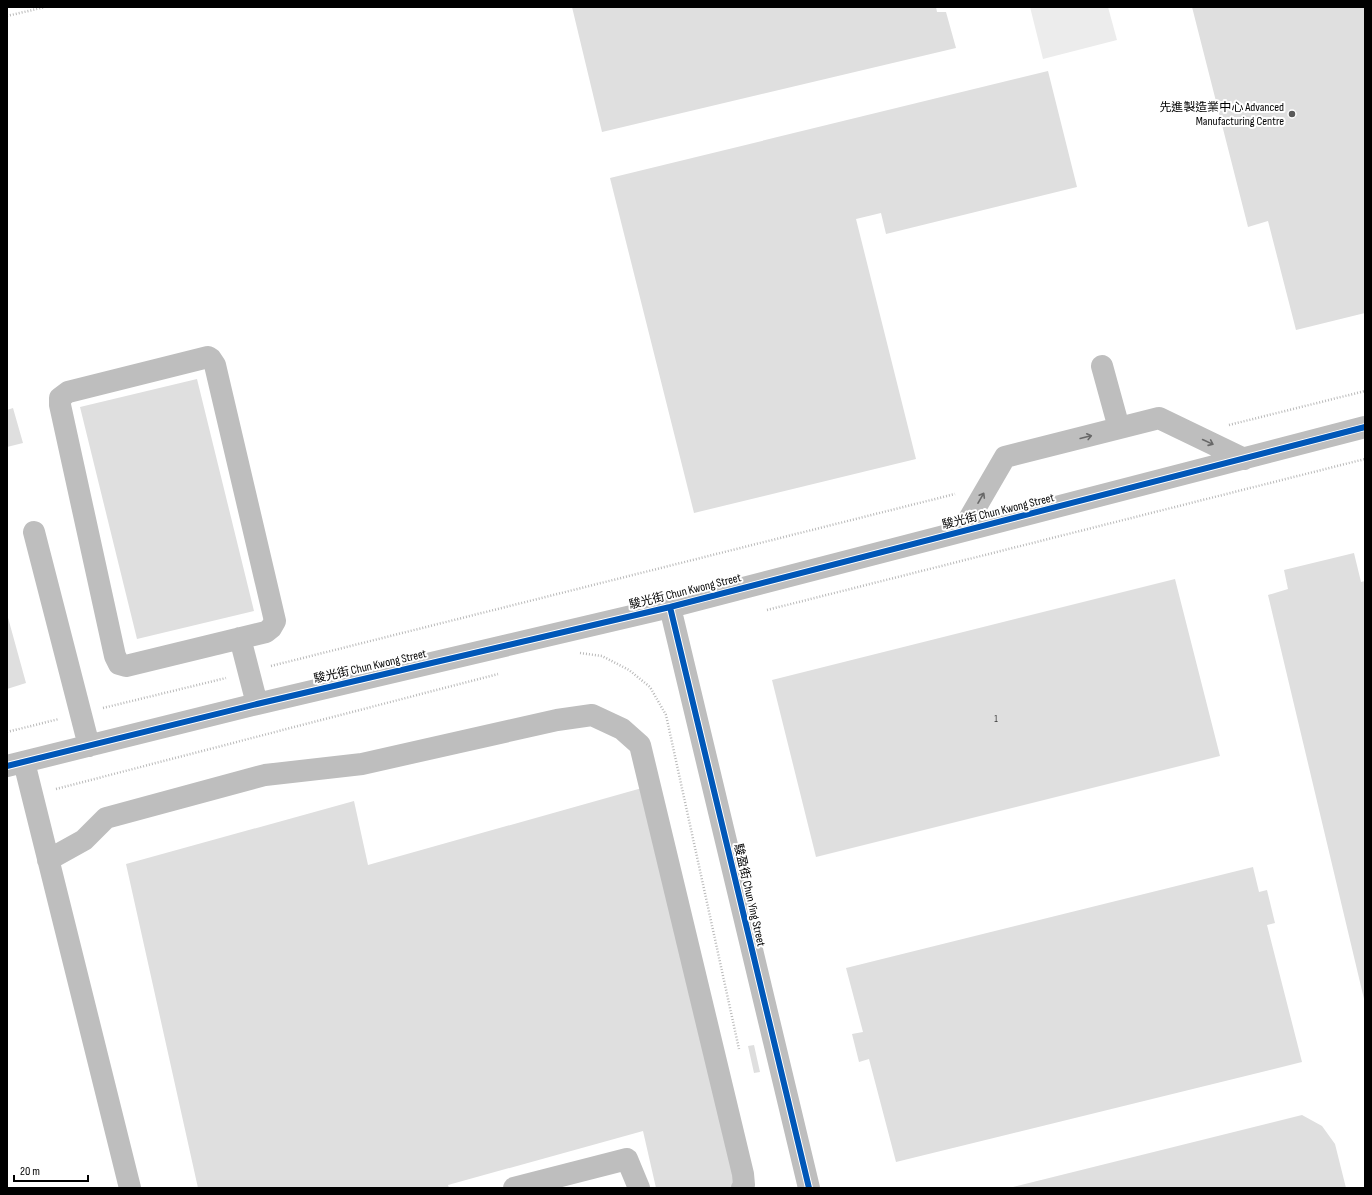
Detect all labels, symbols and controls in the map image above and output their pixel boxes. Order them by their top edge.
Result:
place label: 先進製造業中心 Advanced Manufacturing Centre [1159,100,1284,129]
marker: 先進製造業中心 Advanced Manufacturing Centre [1287,109,1297,119]
one-way arrow [1079,433,1092,440]
one-way arrow [1202,439,1214,446]
street label: 駿光街 Chun Kwong Street [941,490,1056,533]
one-way arrow [978,492,986,504]
street label: 駿光街 Chun Kwong Street [628,570,743,613]
street label: 駿光街 Chun Kwong Street [312,646,428,687]
house number: 1 [994,713,998,725]
street label: 駿盈街 Chun Ying Street [730,842,769,948]
scale bar [14,1157,88,1183]
text: 20 m [20,1164,40,1179]

